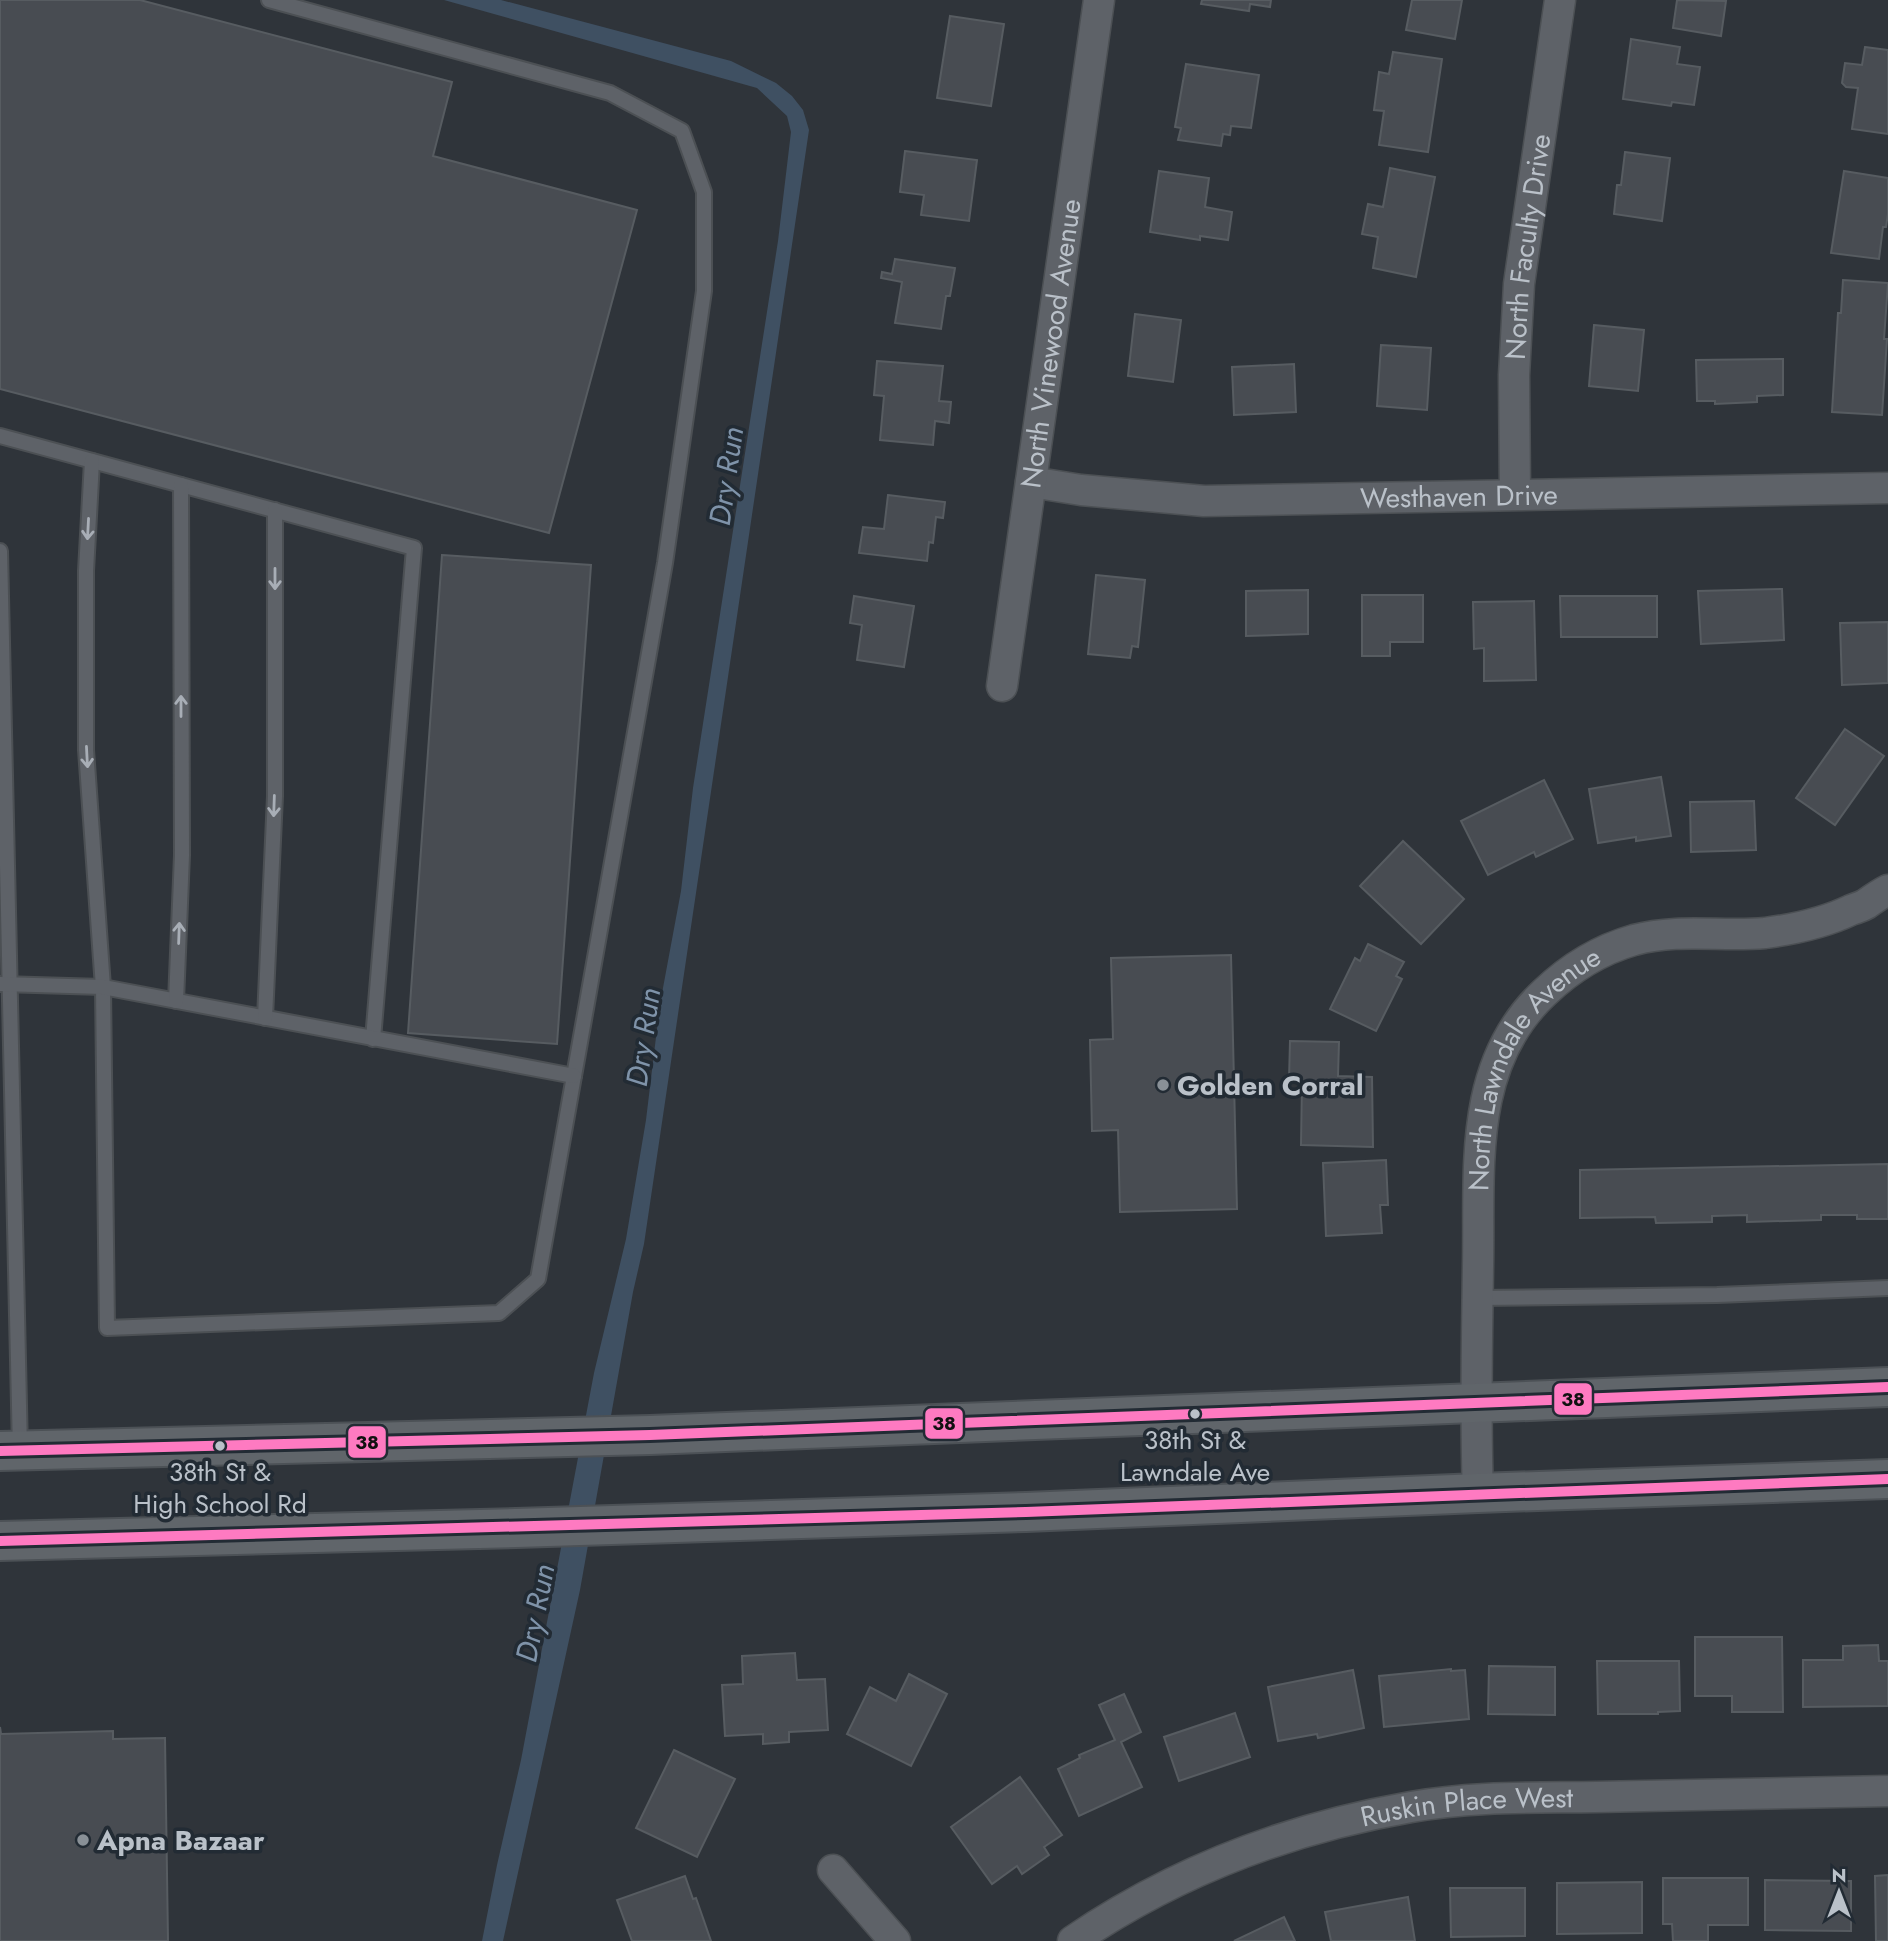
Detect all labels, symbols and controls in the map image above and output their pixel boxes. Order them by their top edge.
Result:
street label: North Faculty Drive [1494,131,1561,361]
street label: North Vinewood Avenue [1010,196,1091,491]
water label: Dry Run [698,424,754,528]
street label: Westhaven Drive [1360,474,1558,519]
one-way arrow [82,518,95,541]
one-way arrow [268,567,282,590]
one-way arrow [174,694,188,717]
one-way arrow [80,745,93,768]
one-way arrow [268,794,281,817]
one-way arrow [172,922,185,945]
street label: North Lawndale Avenue [1458,936,1608,1192]
water label: Dry Run [615,985,671,1089]
place label: Golden Corral [1177,1065,1364,1106]
marker: Golden Corral [1155,1077,1171,1093]
line badge: 38 [1553,1382,1593,1416]
text: 38 [1561,1386,1585,1413]
line badge: 38 [924,1407,964,1440]
marker: 38th St & Lawndale Ave [1188,1407,1202,1421]
text: 38 [932,1410,956,1437]
place label: 38th St & Lawndale Ave [1120,1421,1270,1491]
line badge: 38 [347,1425,387,1459]
text: 38 [355,1429,379,1456]
marker: 38th St & High School Rd [213,1439,227,1453]
place label: 38th St & High School Rd [133,1453,307,1523]
water label: Dry Run [504,1560,566,1666]
street label: Ruskin Place West [1356,1777,1574,1837]
place label: Apna Bazaar [96,1820,265,1861]
marker: Apna Bazaar [75,1832,91,1848]
north arrow [1804,1857,1874,1927]
text: N [1831,1862,1847,1889]

